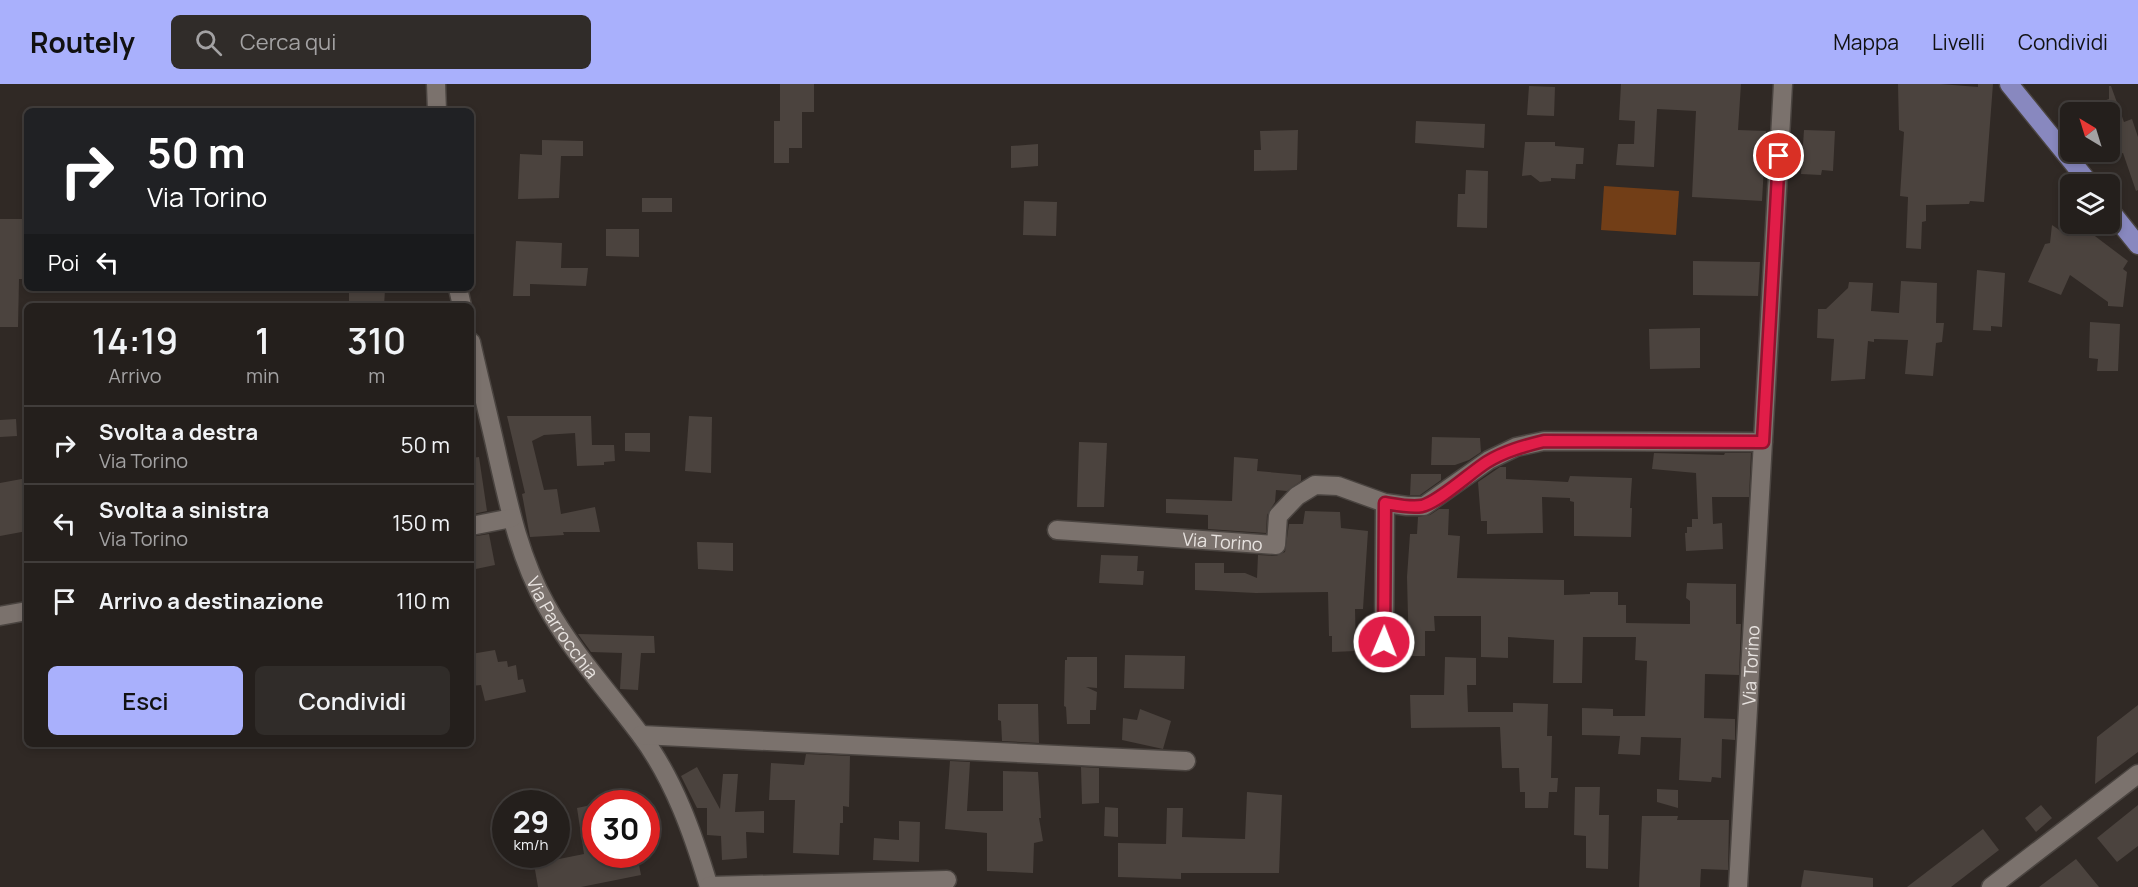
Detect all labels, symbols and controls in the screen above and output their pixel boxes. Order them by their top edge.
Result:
search box [171,15,591,69]
text: Routely [30,23,135,61]
icon: search [192,26,225,59]
text: Cerca qui [240,27,336,57]
text: Mappa [1833,28,1899,56]
text: Livelli [1932,28,1985,56]
text: Condividi [2018,28,2108,56]
north arrow [2060,102,2120,162]
map controls [2060,102,2120,234]
text: 50 m [147,123,245,181]
pin [1753,130,1804,181]
icon: right [48,132,126,210]
icon: arrive [1762,139,1795,172]
button: layers [2060,174,2120,234]
text: Via Torino [147,178,267,215]
icon: left [91,246,124,279]
text: Poi [48,248,79,278]
text: 14:19 [92,316,178,365]
text: 1 [255,316,270,365]
text: 310 [347,316,406,365]
text: Arrivo [108,362,162,389]
text: min [246,362,279,389]
text: m [368,362,385,389]
text: Svolta a destra [99,417,258,447]
icon: right [48,429,81,462]
text: 50 m [401,430,450,460]
text: Via Torino [99,447,188,474]
text: Svolta a sinistra [99,495,269,525]
icon: left [48,507,81,540]
text: 150 m [392,508,450,538]
text: Via Torino [99,525,188,552]
street label: Via Torino [1182,527,1263,556]
street label: Via Parrocchia [521,573,604,683]
icon: arrive [48,585,81,618]
text: Arrivo a destinazione [99,586,323,616]
text: 110 m [396,586,450,616]
position arrow [1352,610,1416,674]
street label: Via Torino [1736,625,1765,706]
button: Esci [48,666,243,735]
button: Condividi [255,666,450,735]
speed limit sign: 30 [582,790,660,868]
text: 29 [513,801,549,842]
text: km/h [514,834,548,855]

